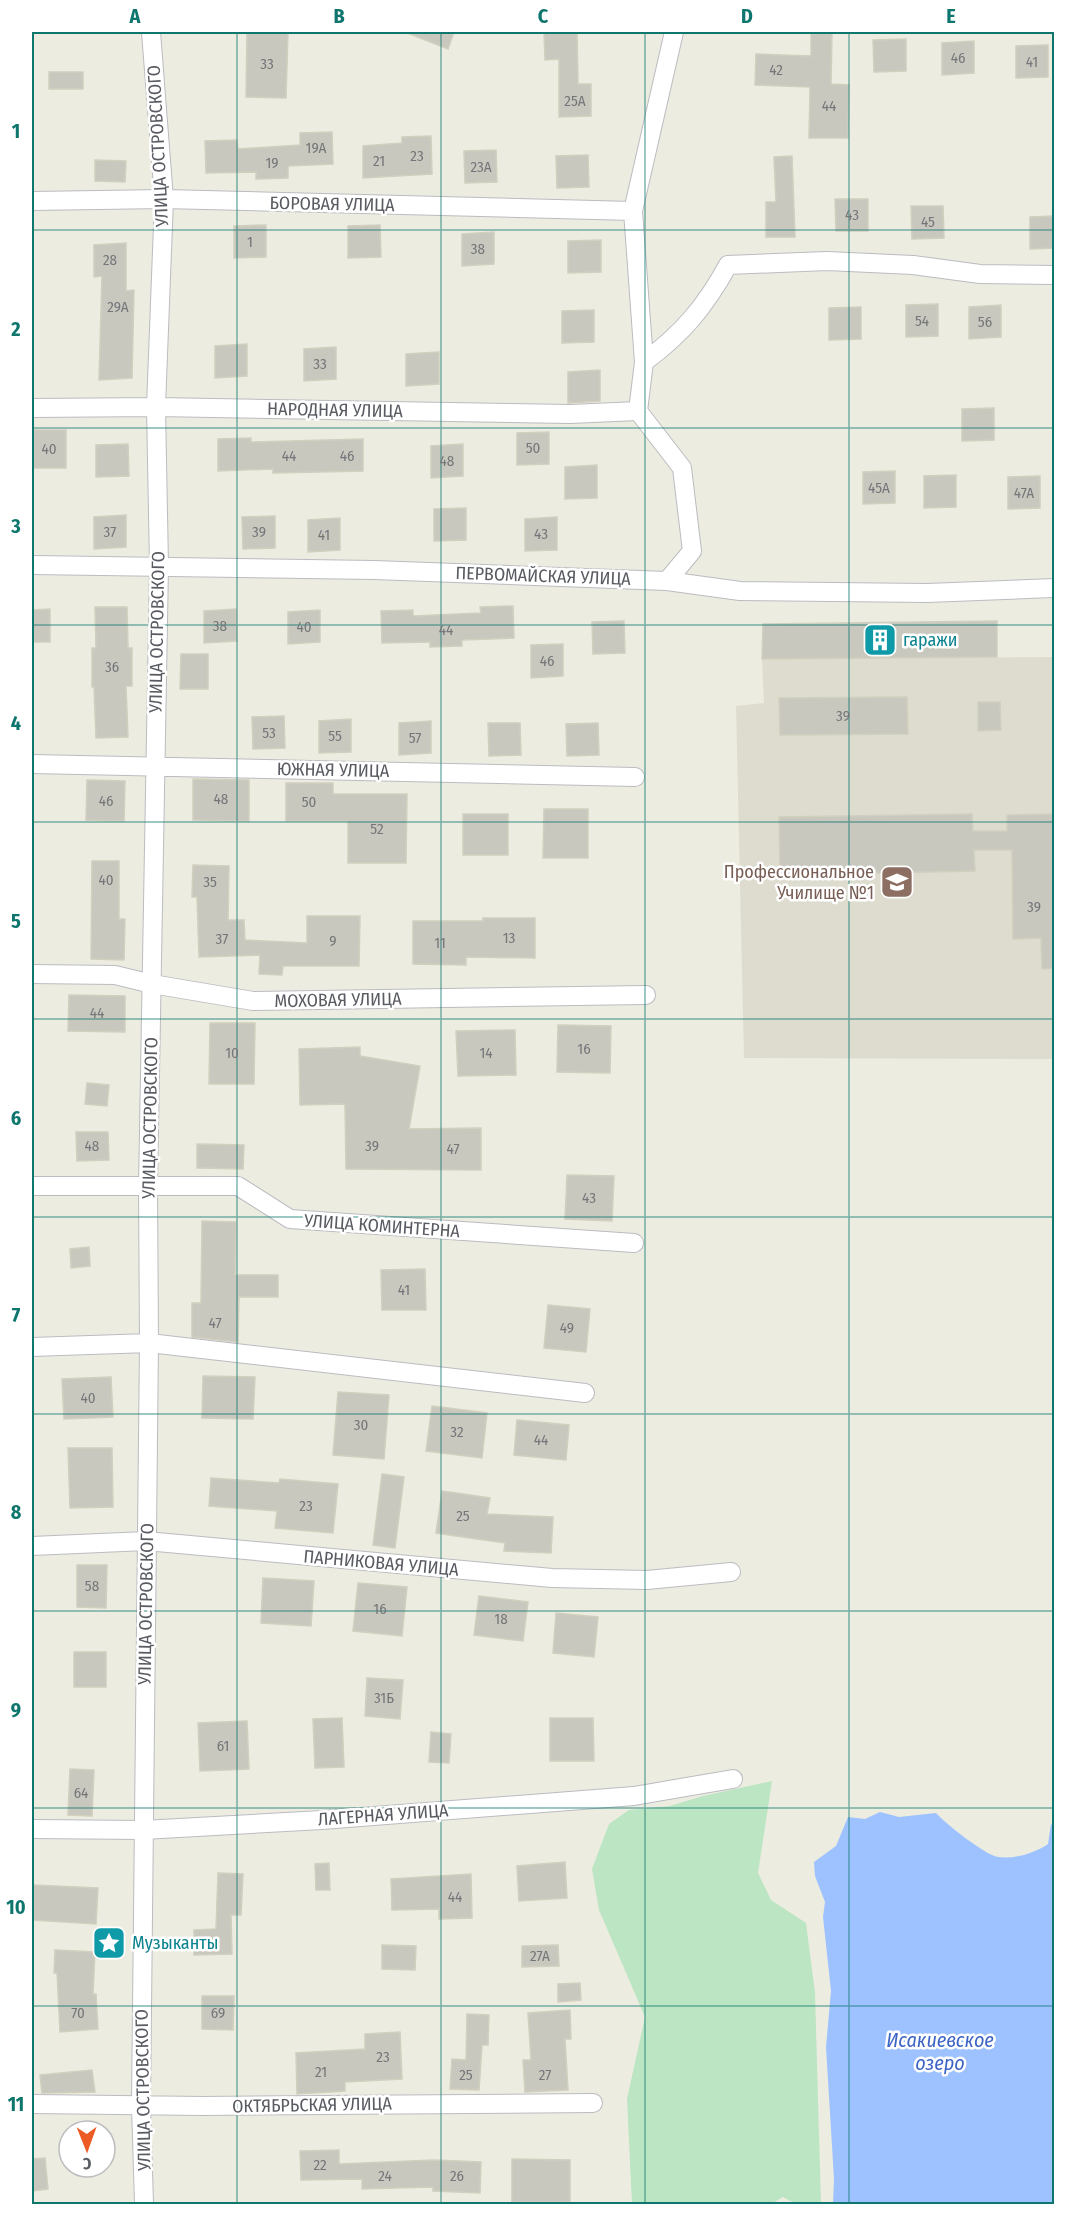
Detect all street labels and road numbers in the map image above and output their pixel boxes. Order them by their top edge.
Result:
street label: УЛИЦА ОСТРОВСКОГО [143,65,173,228]
street label: БОРОВАЯ УЛИЦА [269,192,395,216]
street label: НАРОДНАЯ УЛИЦА [267,398,404,422]
street label: УЛИЦА ОСТРОВСКОГО [145,551,169,714]
street label: ПЕРВОМАЙСКАЯ УЛИЦА [455,562,632,590]
street label: ЮЖНАЯ УЛИЦА [277,758,390,782]
street label: МОХОВАЯ УЛИЦА [274,988,402,1012]
street label: УЛИЦА ОСТРОВСКОГО [138,1037,162,1200]
street label: УЛИЦА КОМИНТЕРНА [302,1210,461,1242]
street label: УЛИЦА ОСТРОВСКОГО [134,1523,158,1686]
street label: ПАРНИКОВАЯ УЛИЦА [302,1545,460,1581]
street label: ЛАГЕРНАЯ УЛИЦА [317,1799,450,1831]
street label: УЛИЦА ОСТРОВСКОГО [131,2009,155,2172]
street label: ОКТЯБРЬСКАЯ УЛИЦА [232,2093,393,2117]

